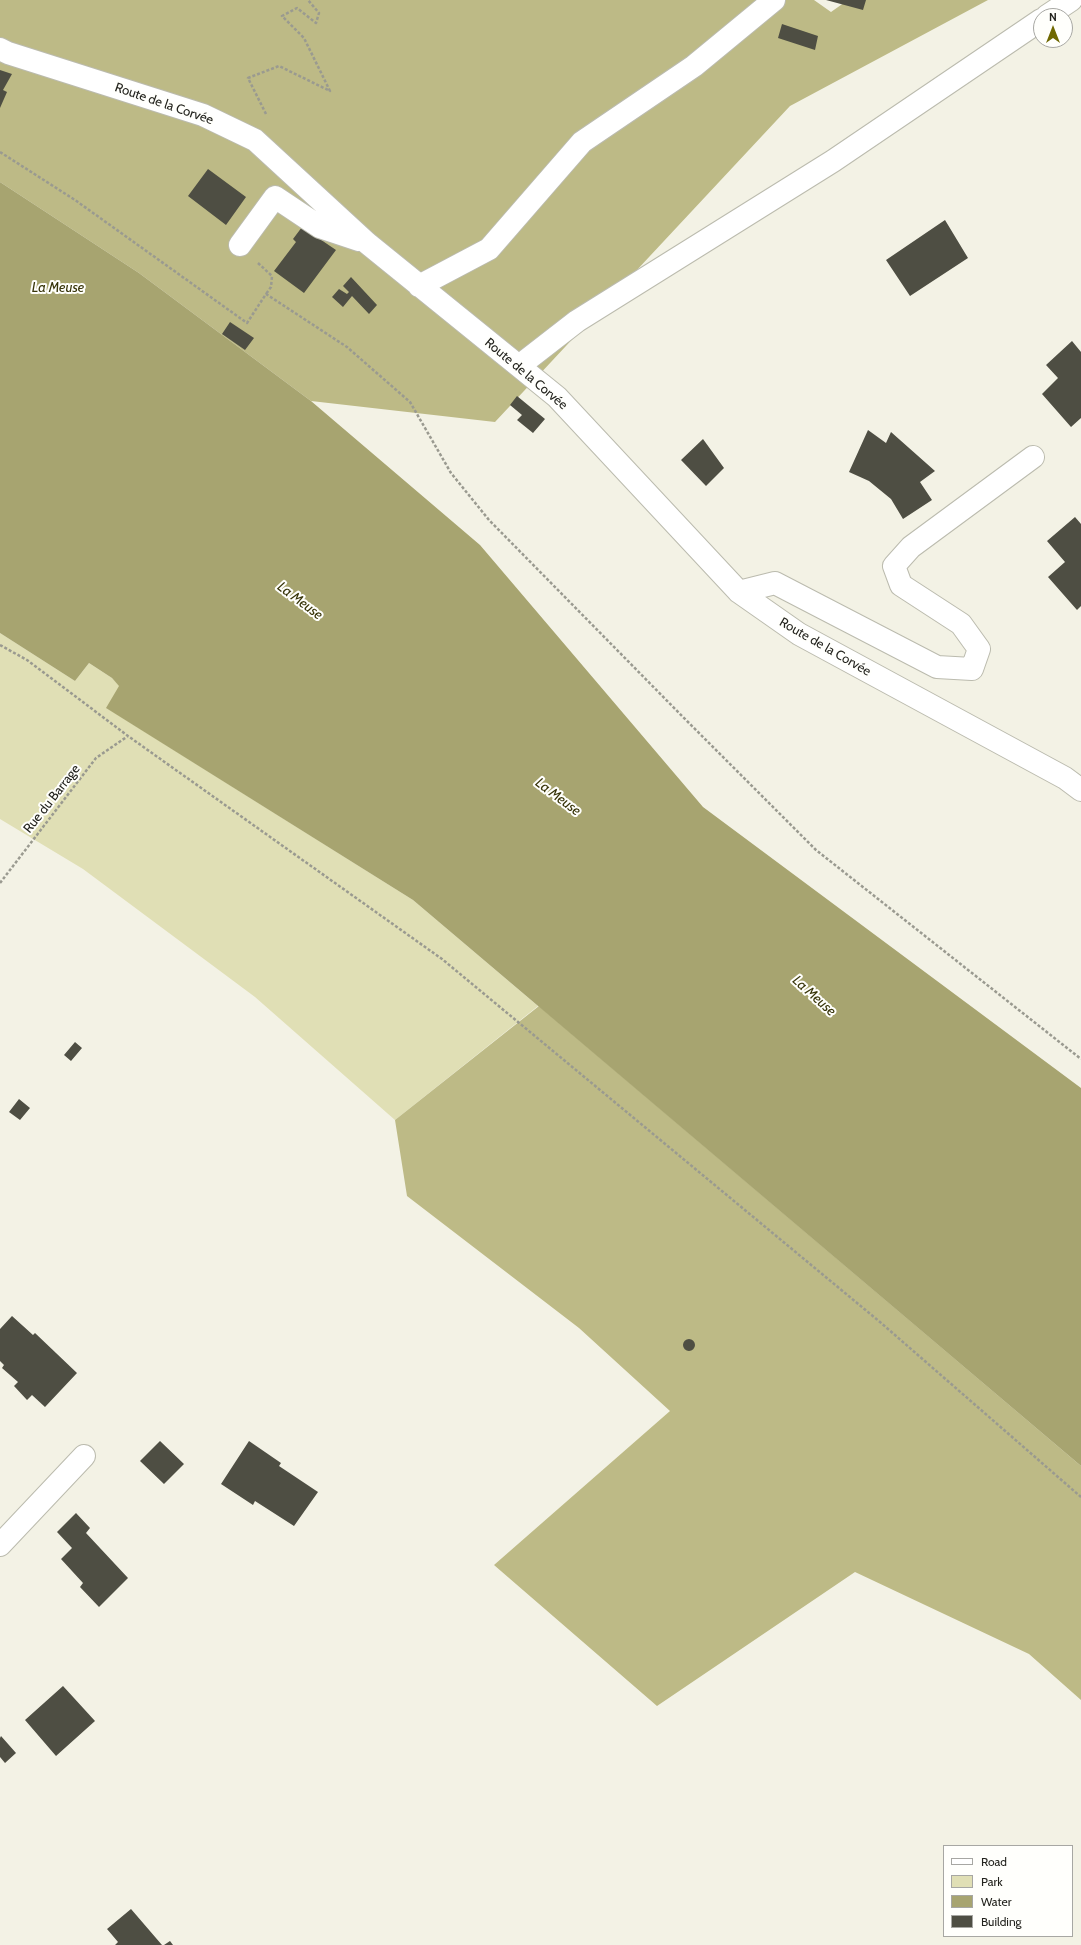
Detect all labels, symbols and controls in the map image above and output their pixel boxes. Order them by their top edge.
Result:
north arrow [1033,8,1073,48]
text: N [1049,10,1057,24]
street label: Route de la Corvée [113,80,215,128]
water label: La Meuse [32,280,84,296]
street label: Route de la Corvée [481,335,571,413]
water label: La Meuse [274,578,326,624]
street label: Route de la Corvée [776,614,874,680]
street label: Rue du Barrage [20,762,84,836]
water label: La Meuse [532,774,584,820]
water label: La Meuse [789,972,839,1020]
legend [943,1845,1073,1937]
text: Road [981,1854,1007,1869]
text: Park [981,1874,1003,1889]
text: Water [981,1894,1011,1909]
text: Building [981,1914,1022,1929]

